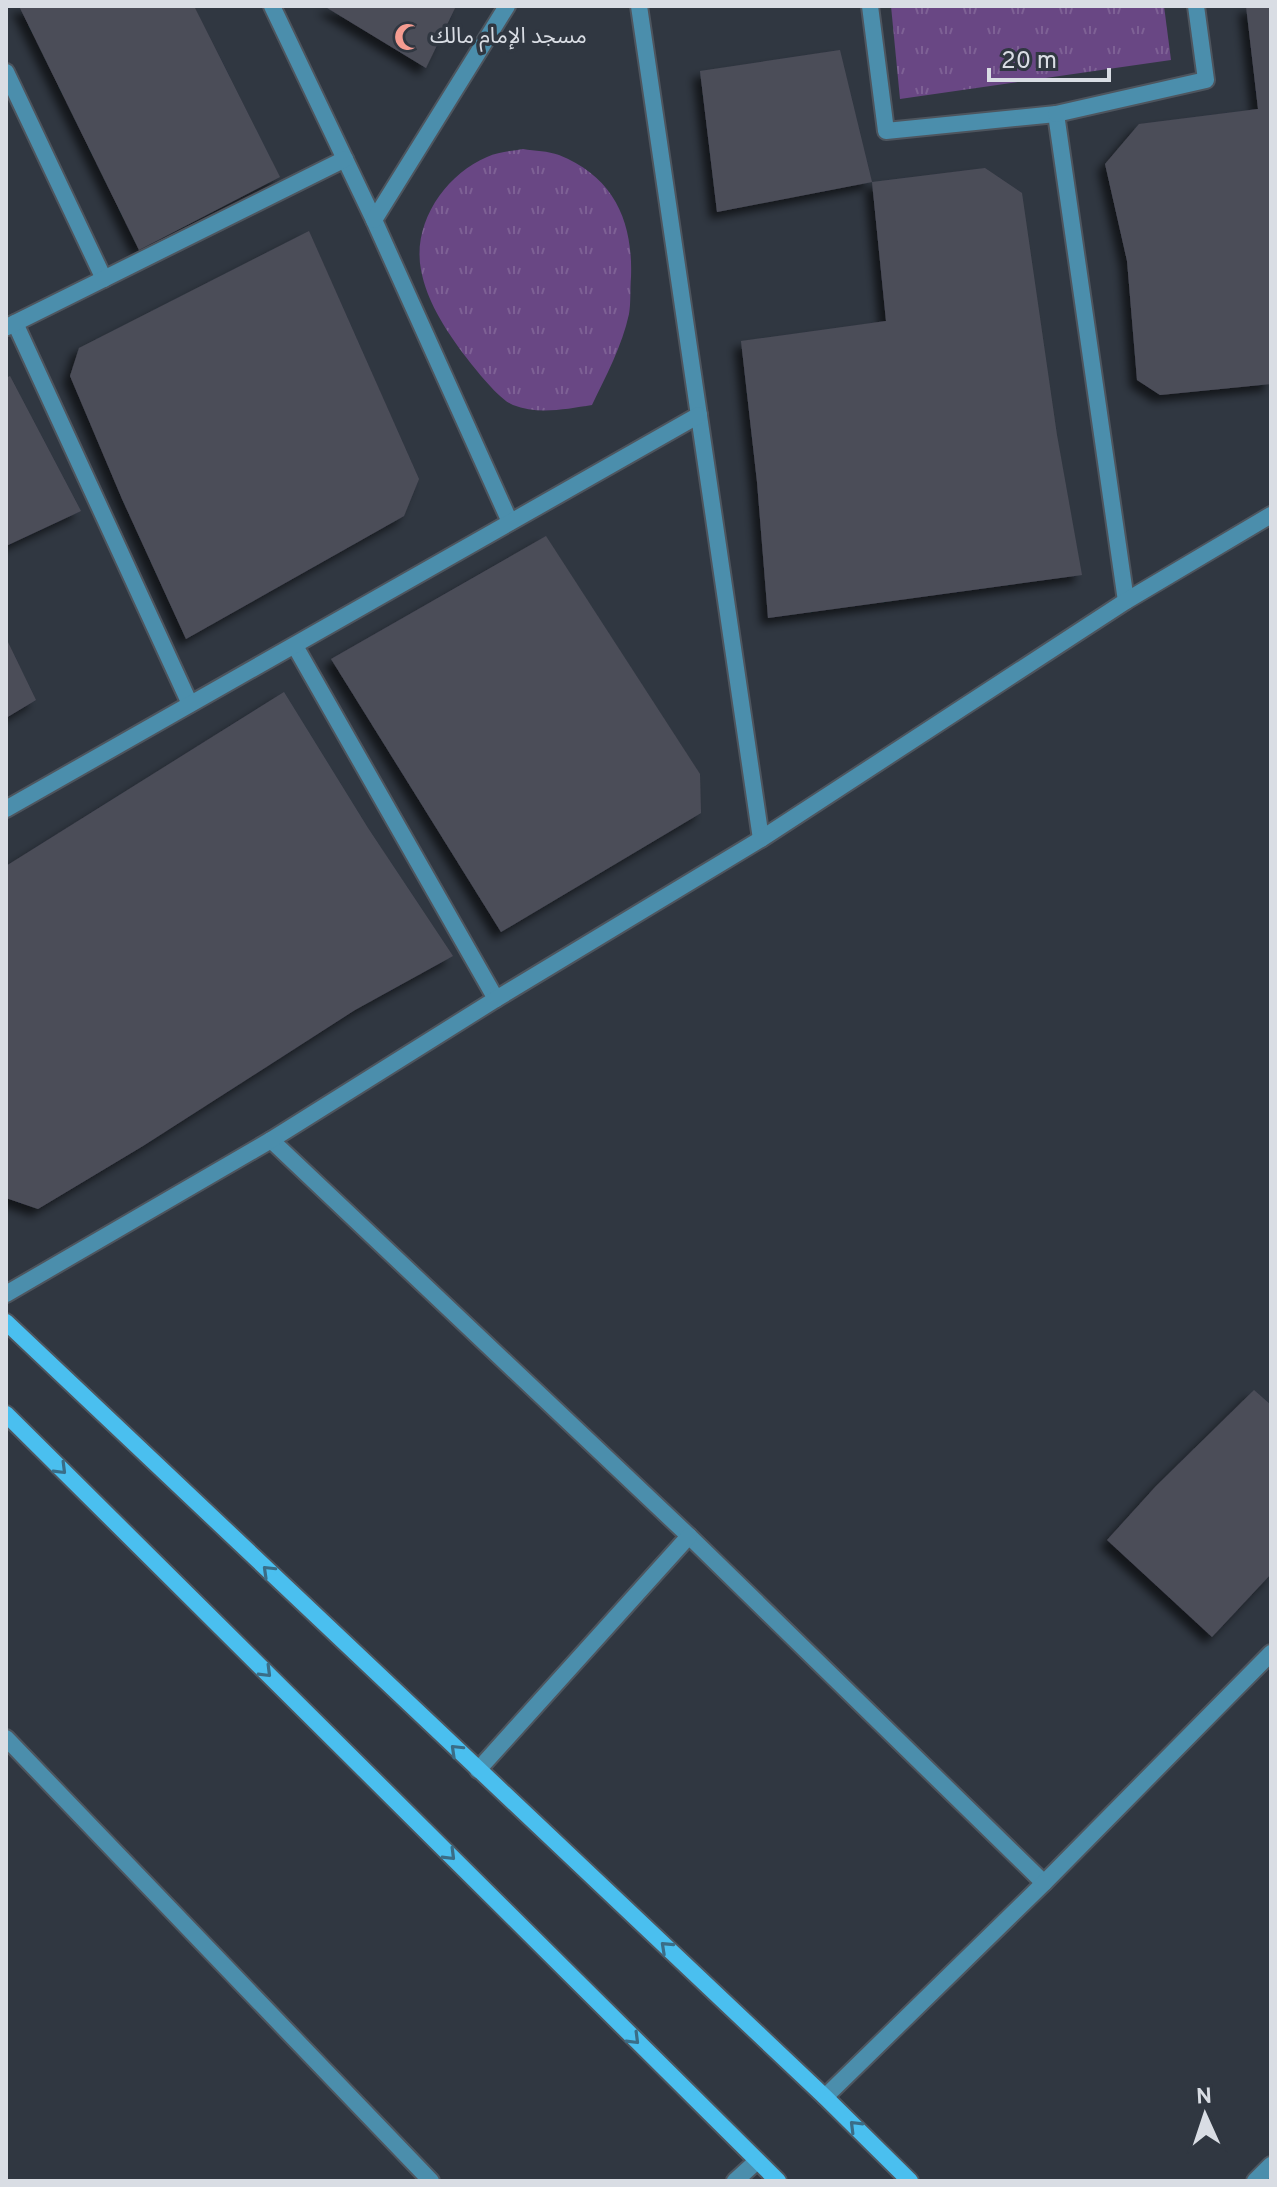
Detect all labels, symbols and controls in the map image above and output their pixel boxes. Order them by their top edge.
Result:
mosque icon: مسجد الإمام مالك [393,22,423,52]
place label: مسجد الإمام مالك [430,24,587,52]
scale bar [989,32,1109,82]
text: 20 m [1001,47,1057,77]
one-way arrow [52,1460,66,1474]
one-way arrow [262,1566,277,1580]
one-way arrow [257,1663,271,1677]
one-way arrow [451,1745,465,1759]
one-way arrow [441,1846,455,1860]
one-way arrow [661,1942,675,1957]
one-way arrow [625,2029,639,2044]
north arrow [1165,2075,1245,2155]
text: N [1195,2084,1213,2111]
one-way arrow [850,2121,864,2135]

